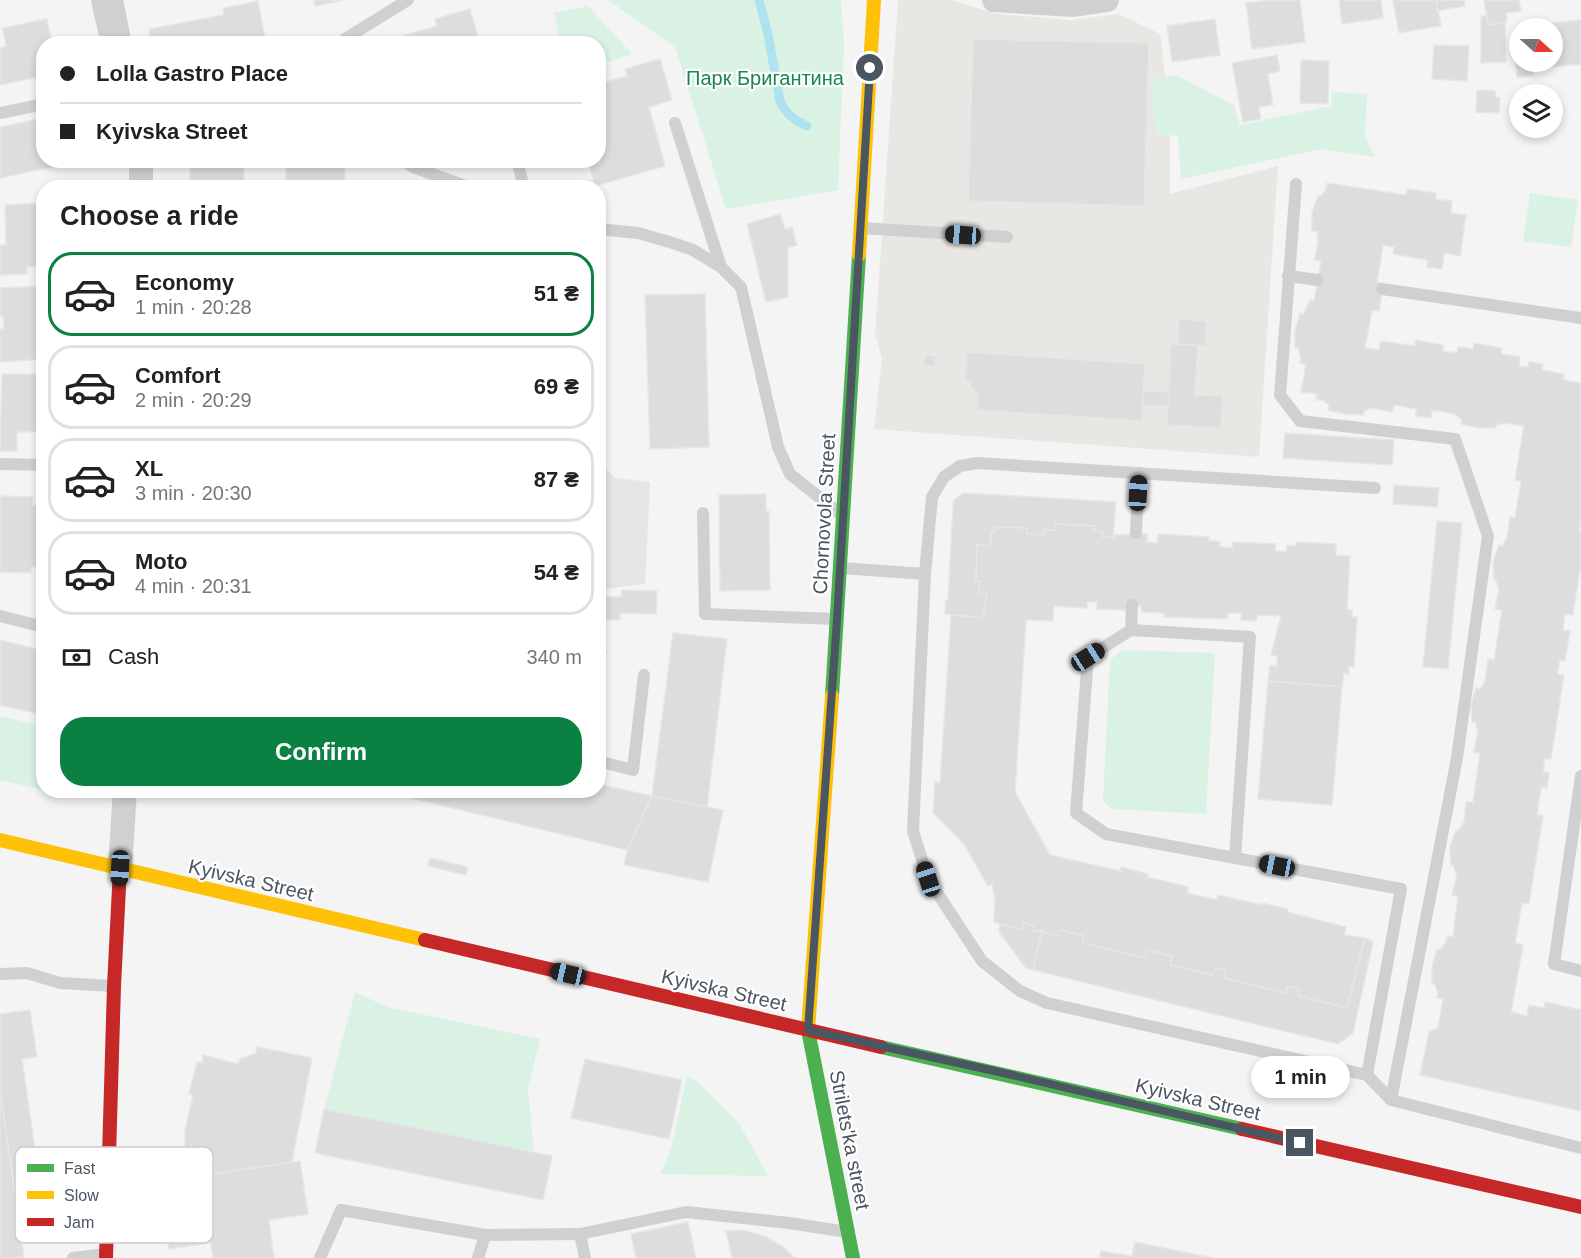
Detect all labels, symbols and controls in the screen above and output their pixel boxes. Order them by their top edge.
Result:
north arrow [1509,18,1563,72]
map controls [1509,18,1563,138]
route start [856,54,883,81]
text: Lolla Gastro Place [96,61,288,86]
park label: Парк Бригантина [686,67,845,89]
button: layers [1509,84,1563,138]
text: Kyivska Street [96,119,248,144]
text: Choose a ride [60,201,239,231]
car [944,225,982,245]
icon: car [63,267,117,321]
text: Economy [135,270,234,295]
text: 51 ₴ [534,281,579,306]
text: 1 min · 20:28 [135,296,252,318]
icon: car [63,360,117,414]
text: Comfort [135,363,221,388]
text: 69 ₴ [534,374,579,399]
text: 2 min · 20:29 [135,389,252,411]
street label: Chornovola Street [809,432,839,595]
icon: car [63,453,117,507]
text: XL [135,456,163,481]
text: 87 ₴ [534,467,579,492]
car [1128,475,1148,511]
text: 3 min · 20:30 [135,482,252,504]
icon: car [63,546,117,600]
text: Moto [135,549,188,574]
text: 54 ₴ [534,560,579,585]
text: 4 min · 20:31 [135,575,252,597]
car [1068,640,1108,674]
icon: cash [60,641,93,674]
text: Cash [108,644,159,669]
text: 340 m [526,646,582,668]
button: Confirm [60,717,582,786]
car [110,850,130,886]
car [1258,854,1296,878]
street label: Kyivska Street [186,855,316,905]
car [914,859,942,899]
car [548,961,588,987]
street label: Kyivska Street [659,965,789,1015]
callout: 1 min [1250,1056,1350,1098]
text: 1 min [1274,1066,1327,1088]
street label: Strilets'ka street [826,1068,874,1212]
street label: Kyivska Street [1133,1074,1263,1124]
route end [1286,1129,1313,1156]
legend [15,1147,213,1243]
text: Fast [64,1160,96,1177]
text: Slow [64,1187,99,1204]
text: Jam [64,1214,94,1231]

